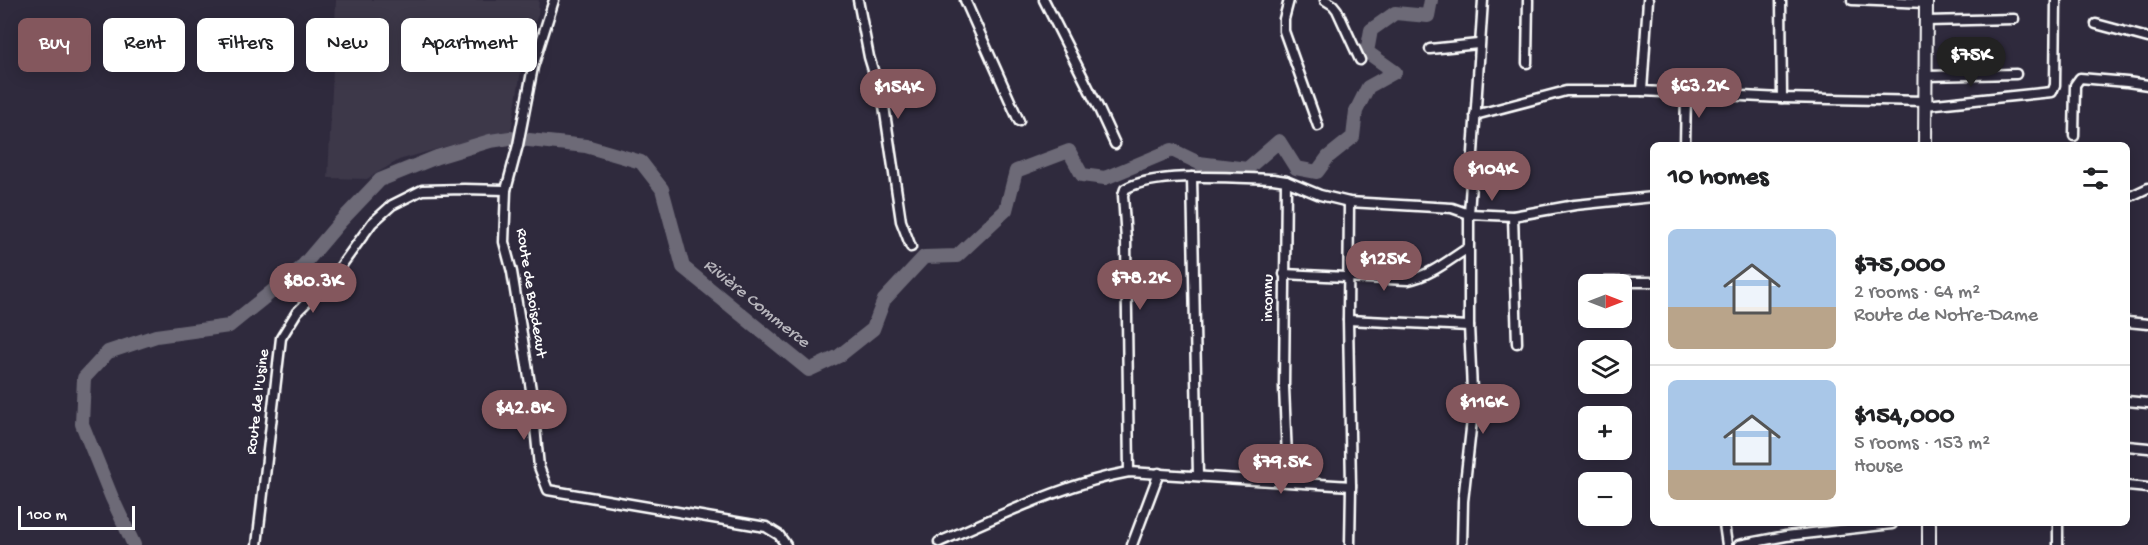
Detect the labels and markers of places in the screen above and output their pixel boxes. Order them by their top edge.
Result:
pin: $75K [1935,37,2007,88]
pin: $63.2K [1650,68,1748,119]
pin: $154K [856,69,940,120]
pin: $104K [1450,151,1534,202]
pin: $125K [1342,241,1426,292]
pin: $78.2K [1091,260,1189,311]
pin: $80.3K [264,263,362,314]
pin: $116K [1441,384,1525,435]
pin: $42.8K [475,390,573,441]
pin: $79.5K [1232,444,1330,495]

